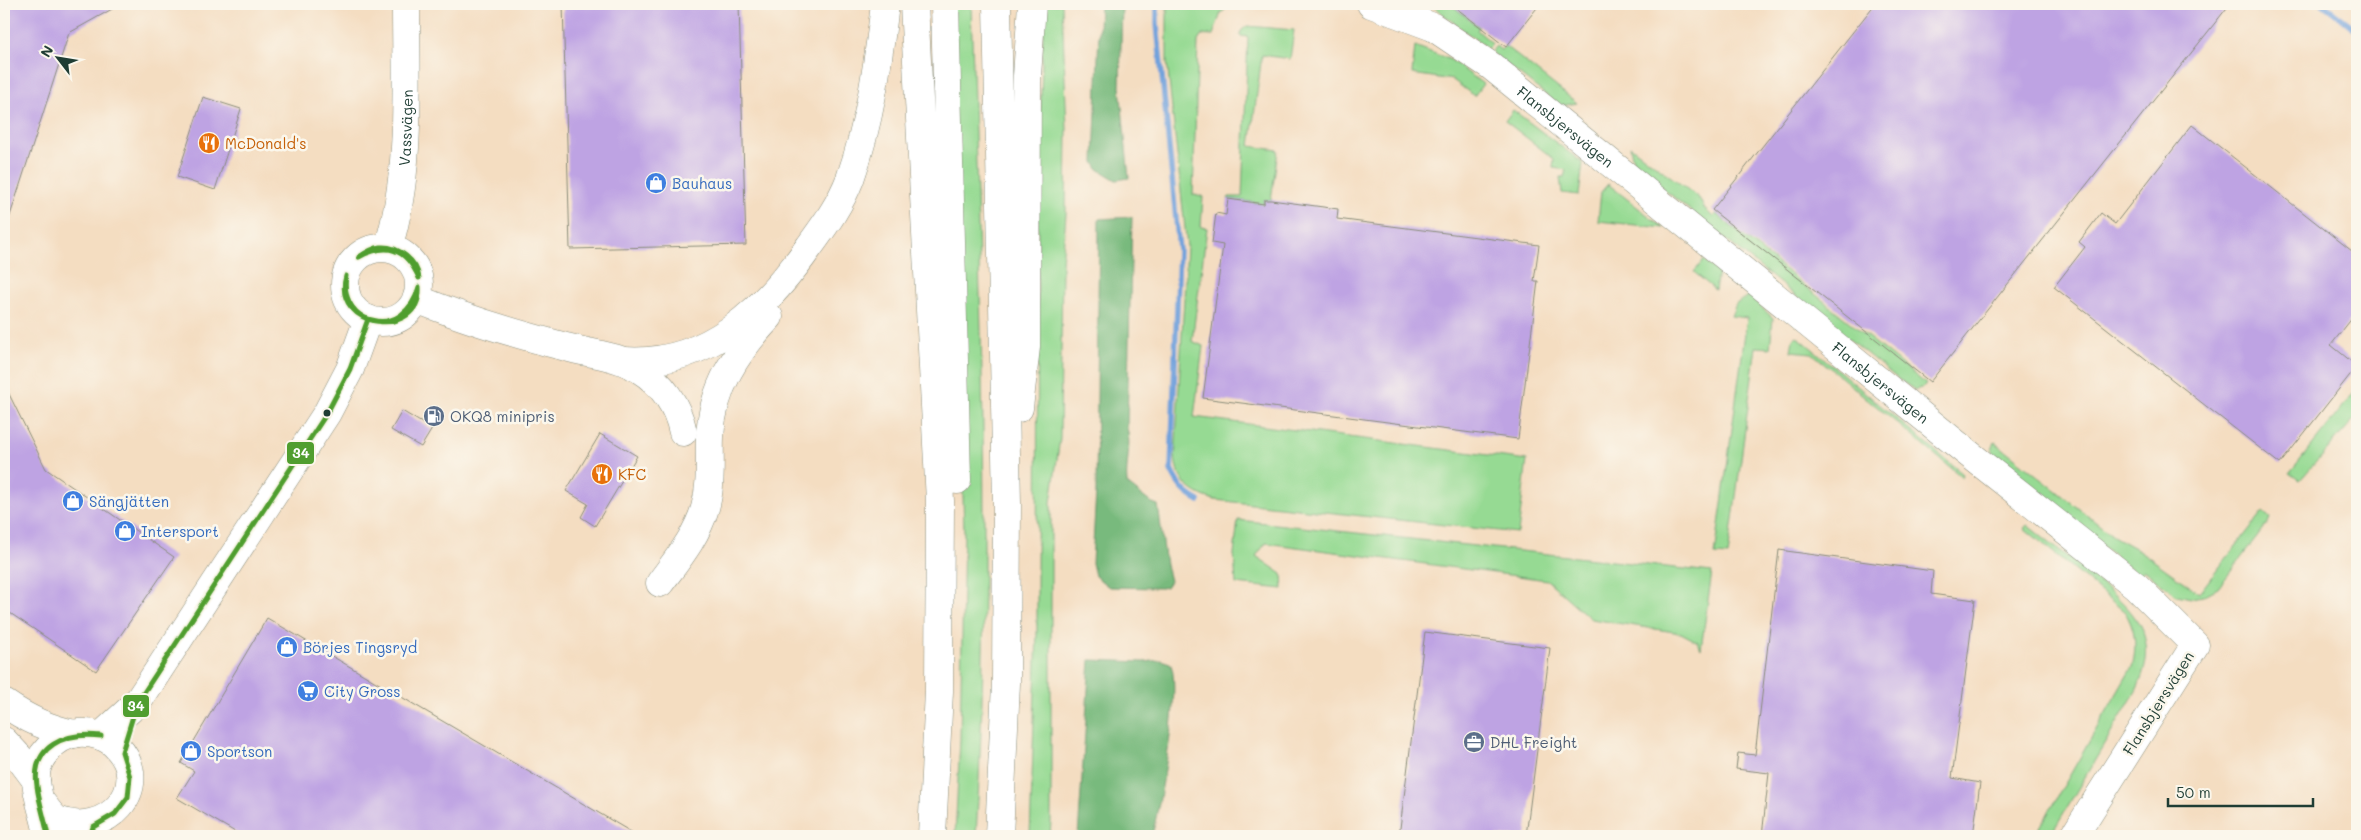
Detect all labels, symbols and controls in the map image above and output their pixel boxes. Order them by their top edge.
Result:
north arrow [32,32,82,82]
text: N [36,42,57,61]
street label: Flansbjersvägen [1513,81,1618,172]
street label: Vassvägen [394,89,417,167]
restaurant icon: McDonald's [197,131,221,155]
place label: McDonald's [225,133,307,153]
shop icon: Bauhaus [644,171,668,195]
place label: Bauhaus [672,173,732,193]
street label: Flansbjersvägen [1828,337,1933,428]
fuel station icon: OKQ8 minipris [422,404,446,428]
place label: OKQ8 minipris [450,406,555,426]
unlabelled marker [322,408,332,418]
line badge: 34 [286,441,315,465]
text: 34 [292,443,310,462]
restaurant icon: KFC [590,462,614,486]
place label: KFC [618,464,646,484]
shop icon: Sängjätten [61,489,85,513]
place label: Sängjätten [89,491,169,511]
shop icon: Intersport [113,519,137,543]
place label: Intersport [141,521,219,541]
shop icon: Börjes Tingsryd [275,635,299,659]
place label: Börjes Tingsryd [303,637,417,657]
street label: Flansbjersvägen [2118,647,2198,759]
supermarket icon: City Gross [296,679,320,703]
place label: City Gross [324,681,401,701]
line badge: 34 [122,694,150,718]
text: 34 [127,696,145,715]
office icon: DHL Freight [1462,730,1486,754]
place label: DHL Freight [1490,732,1577,752]
shop icon: Sportson [179,739,203,763]
place label: Sportson [207,741,272,761]
scale bar [2168,775,2314,807]
text: 50 m [2176,782,2211,802]

